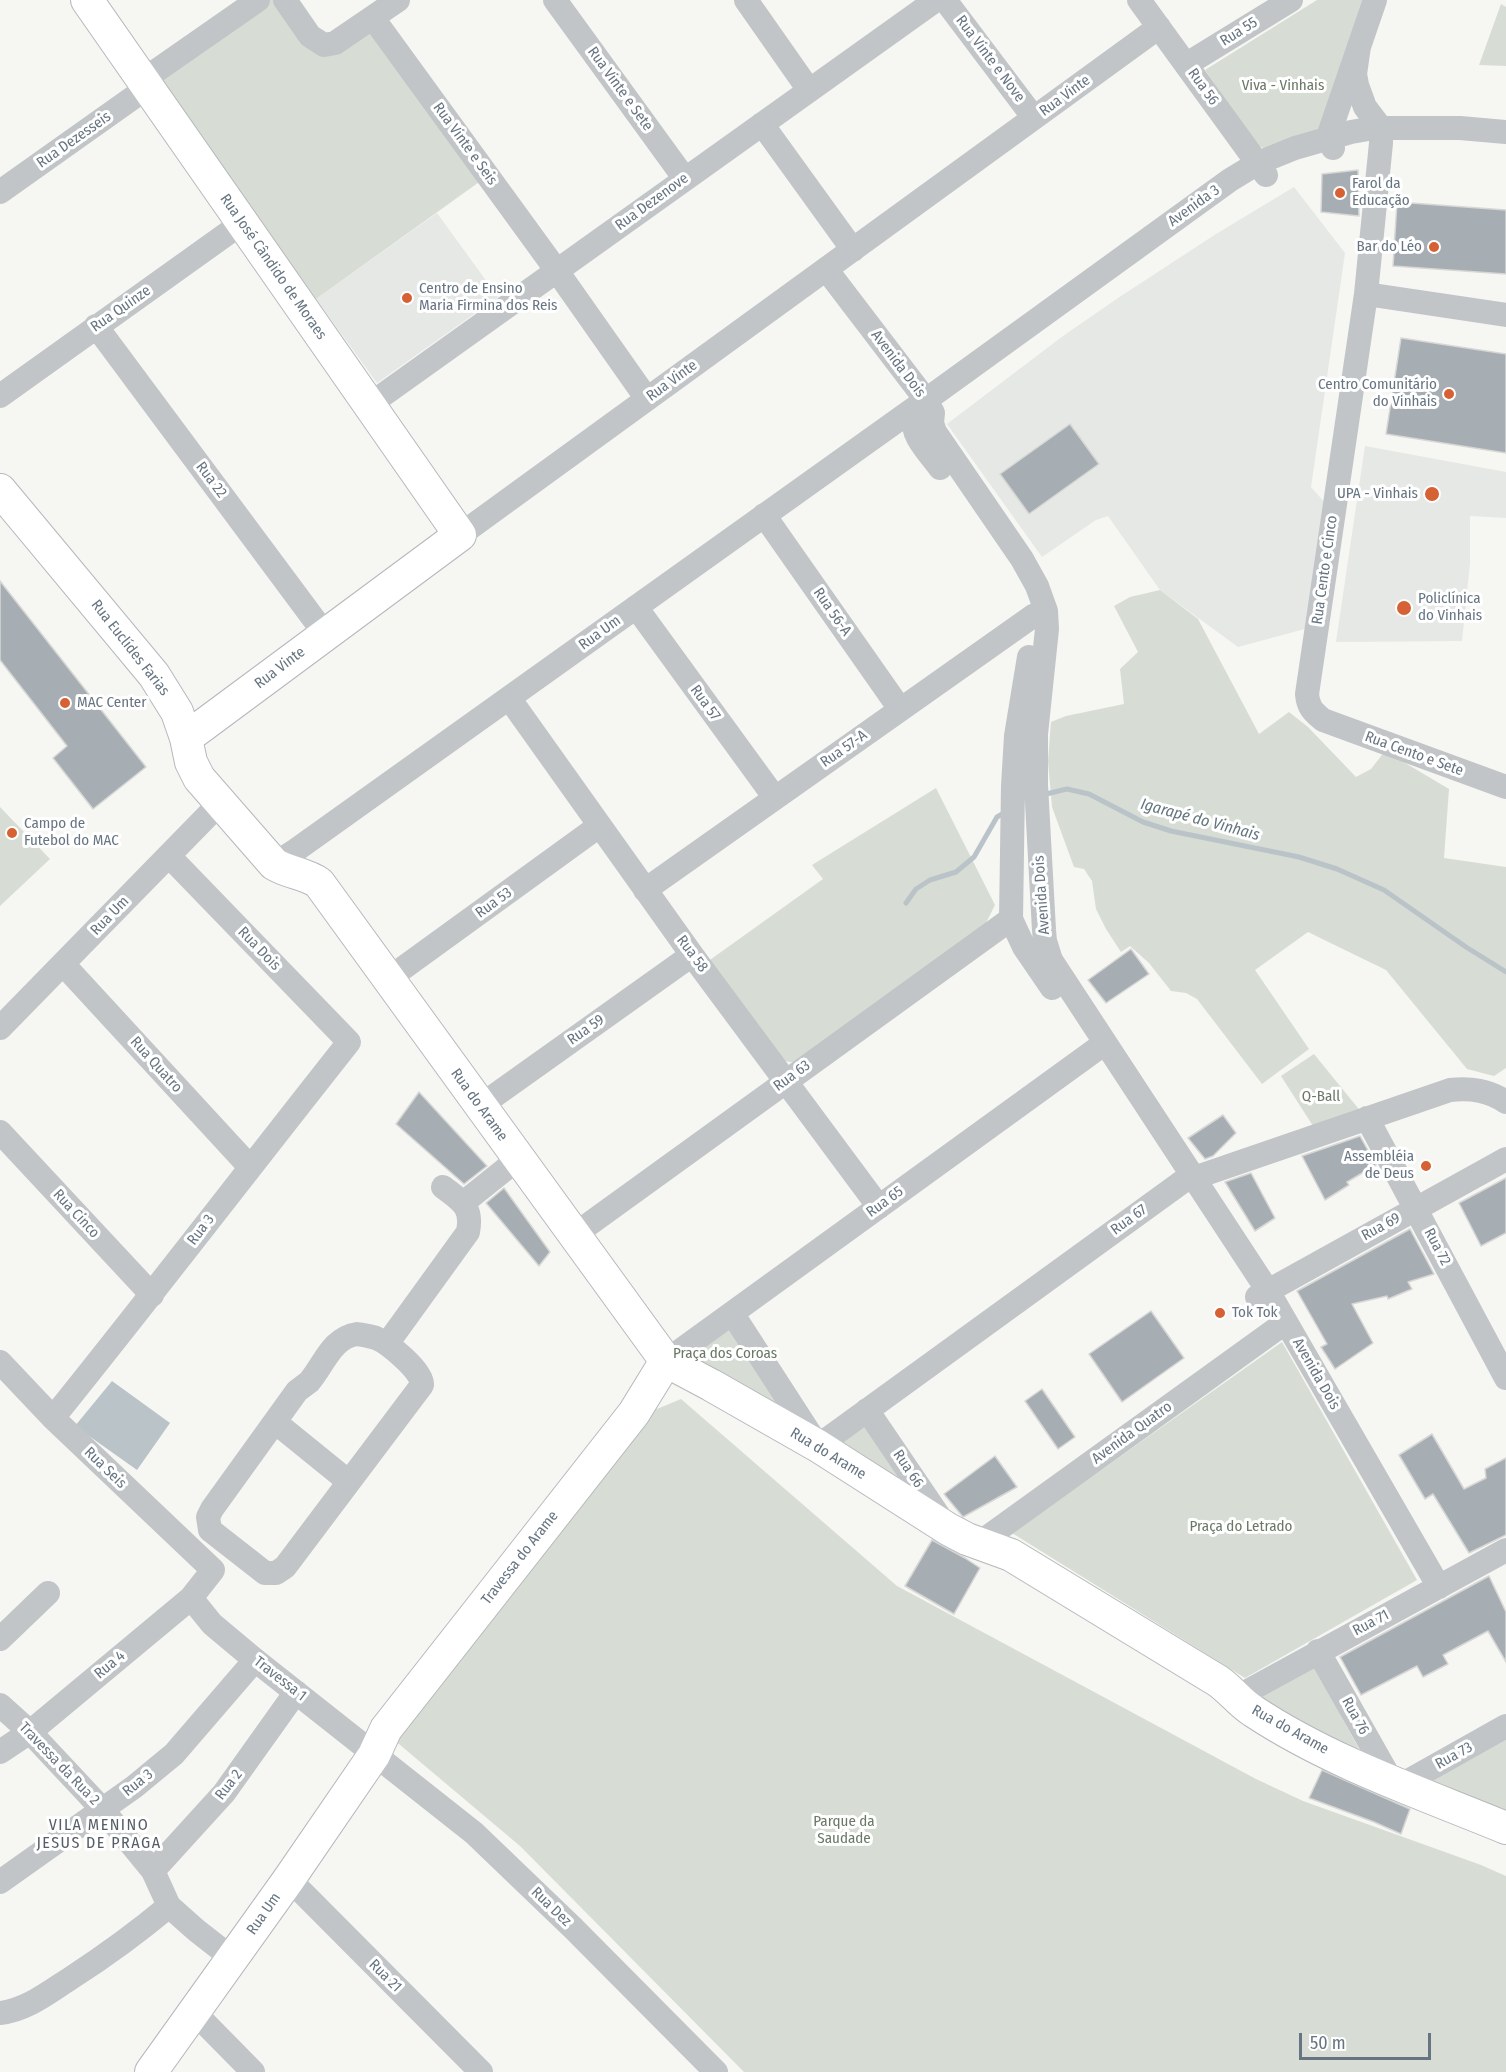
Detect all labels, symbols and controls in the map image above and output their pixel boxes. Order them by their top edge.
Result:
street label: Rua Vinte e Nove [952,12,1028,106]
street label: Rua 55 [1217,14,1261,50]
street label: Rua Vinte e Sete [583,43,657,135]
street label: Rua 56 [1184,65,1222,109]
street label: Rua Vinte [1036,72,1094,120]
park label: Viva - Vinhais [1242,77,1324,95]
street label: Rua Vinte e Seis [429,99,501,189]
street label: Rua Dezesseis [33,108,115,172]
street label: Rua Dezenove [612,169,692,235]
place label: Farol da Educação [1352,175,1410,210]
street label: Avenida 3 [1165,181,1223,231]
marker: Farol da Educação [1333,186,1347,200]
street label: Rua José Cândido de Moraes [216,191,330,343]
place label: Bar do Léo [1357,238,1422,256]
marker: Bar do Léo [1427,240,1441,254]
place label: Centro de Ensino Maria Firmina dos Reis [419,280,558,315]
street label: Rua Quinze [88,282,154,336]
marker: Centro de Ensino Maria Firmina dos Reis [400,291,414,305]
street label: Avenida Dois [867,327,929,401]
street label: Rua Vinte [643,357,701,405]
place label: Centro Comunitário do Vinhais [1318,376,1437,411]
marker: Centro Comunitário do Vinhais [1442,387,1456,401]
street label: Rua 22 [192,459,230,501]
place label: UPA - Vinhais [1337,485,1418,503]
marker: UPA - Vinhais [1423,485,1441,503]
street label: Rua Cento e Cinco [1308,514,1342,626]
street label: Rua 56-A [809,585,855,639]
place label: Policlínica do Vinhais [1418,590,1482,625]
street label: Rua Euclídes Farias [87,596,173,700]
marker: Policlínica do Vinhais [1395,599,1413,617]
street label: Rua Um [576,612,624,654]
street label: Rua Vinte [251,643,309,693]
street label: Rua 57 [686,682,724,724]
place label: MAC Center [77,694,147,712]
marker: MAC Center [58,696,72,710]
street label: Rua 57-A [817,726,871,772]
street label: Rua Cento e Sete [1362,728,1466,780]
water label: Igarapé do Vinhais [1138,795,1262,845]
place label: Campo de Futebol do MAC [24,815,119,850]
marker: Campo de Futebol do MAC [5,826,19,840]
street label: Avenida Dois [1030,855,1054,935]
street label: Rua 53 [472,884,516,922]
street label: Rua Um [87,893,133,939]
street label: Rua Dois [234,923,284,975]
street label: Rua 58 [672,932,712,976]
street label: Rua 59 [564,1011,608,1049]
street label: Rua Quatro [126,1033,186,1097]
street label: Rua 63 [770,1057,814,1095]
street label: Rua do Arame [447,1065,511,1145]
park label: Q-Ball [1302,1088,1340,1106]
place label: Assembléia de Deus [1344,1148,1414,1183]
marker: Assembléia de Deus [1419,1159,1433,1173]
street label: Rua 65 [863,1183,907,1221]
street label: Rua Cinco [49,1186,103,1242]
street label: Rua 67 [1107,1201,1151,1239]
street label: Rua 69 [1359,1209,1403,1245]
street label: Rua 3 [184,1211,218,1249]
street label: Rua 72 [1420,1225,1454,1269]
place label: Tok Tok [1232,1304,1278,1322]
marker: Tok Tok [1213,1306,1227,1320]
street label: Avenida Dois [1288,1335,1344,1413]
park label: Praça dos Coroas [673,1345,777,1363]
street label: Avenida Quatro [1088,1398,1176,1468]
street label: Rua do Arame [787,1424,869,1484]
street label: Rua Seis [80,1443,130,1493]
street label: Rua 66 [889,1447,927,1491]
street label: Travessa do Arame [478,1507,562,1609]
park label: Praça do Letrado [1190,1518,1292,1536]
street label: Rua 71 [1350,1606,1392,1640]
street label: Rua 4 [91,1647,129,1683]
street label: Travessa 1 [250,1653,310,1705]
street label: Rua 76 [1337,1694,1373,1738]
street label: Rua do Arame [1248,1701,1332,1759]
street label: Travessa da Rua 2 [15,1719,103,1809]
street label: Rua 73 [1432,1739,1476,1773]
street label: Rua 3 [119,1765,157,1801]
street label: Rua 2 [212,1766,246,1804]
park label: Parque da Saudade [813,1813,875,1848]
district label: VILA MENINO JESUS DE PRAGA [36,1816,162,1854]
street label: Rua Dez [527,1884,575,1930]
street label: Rua Um [243,1889,285,1939]
street label: Rua 21 [365,1956,405,1996]
scale bar [1302,2021,1434,2059]
text: 50 m [1310,2032,1346,2054]

